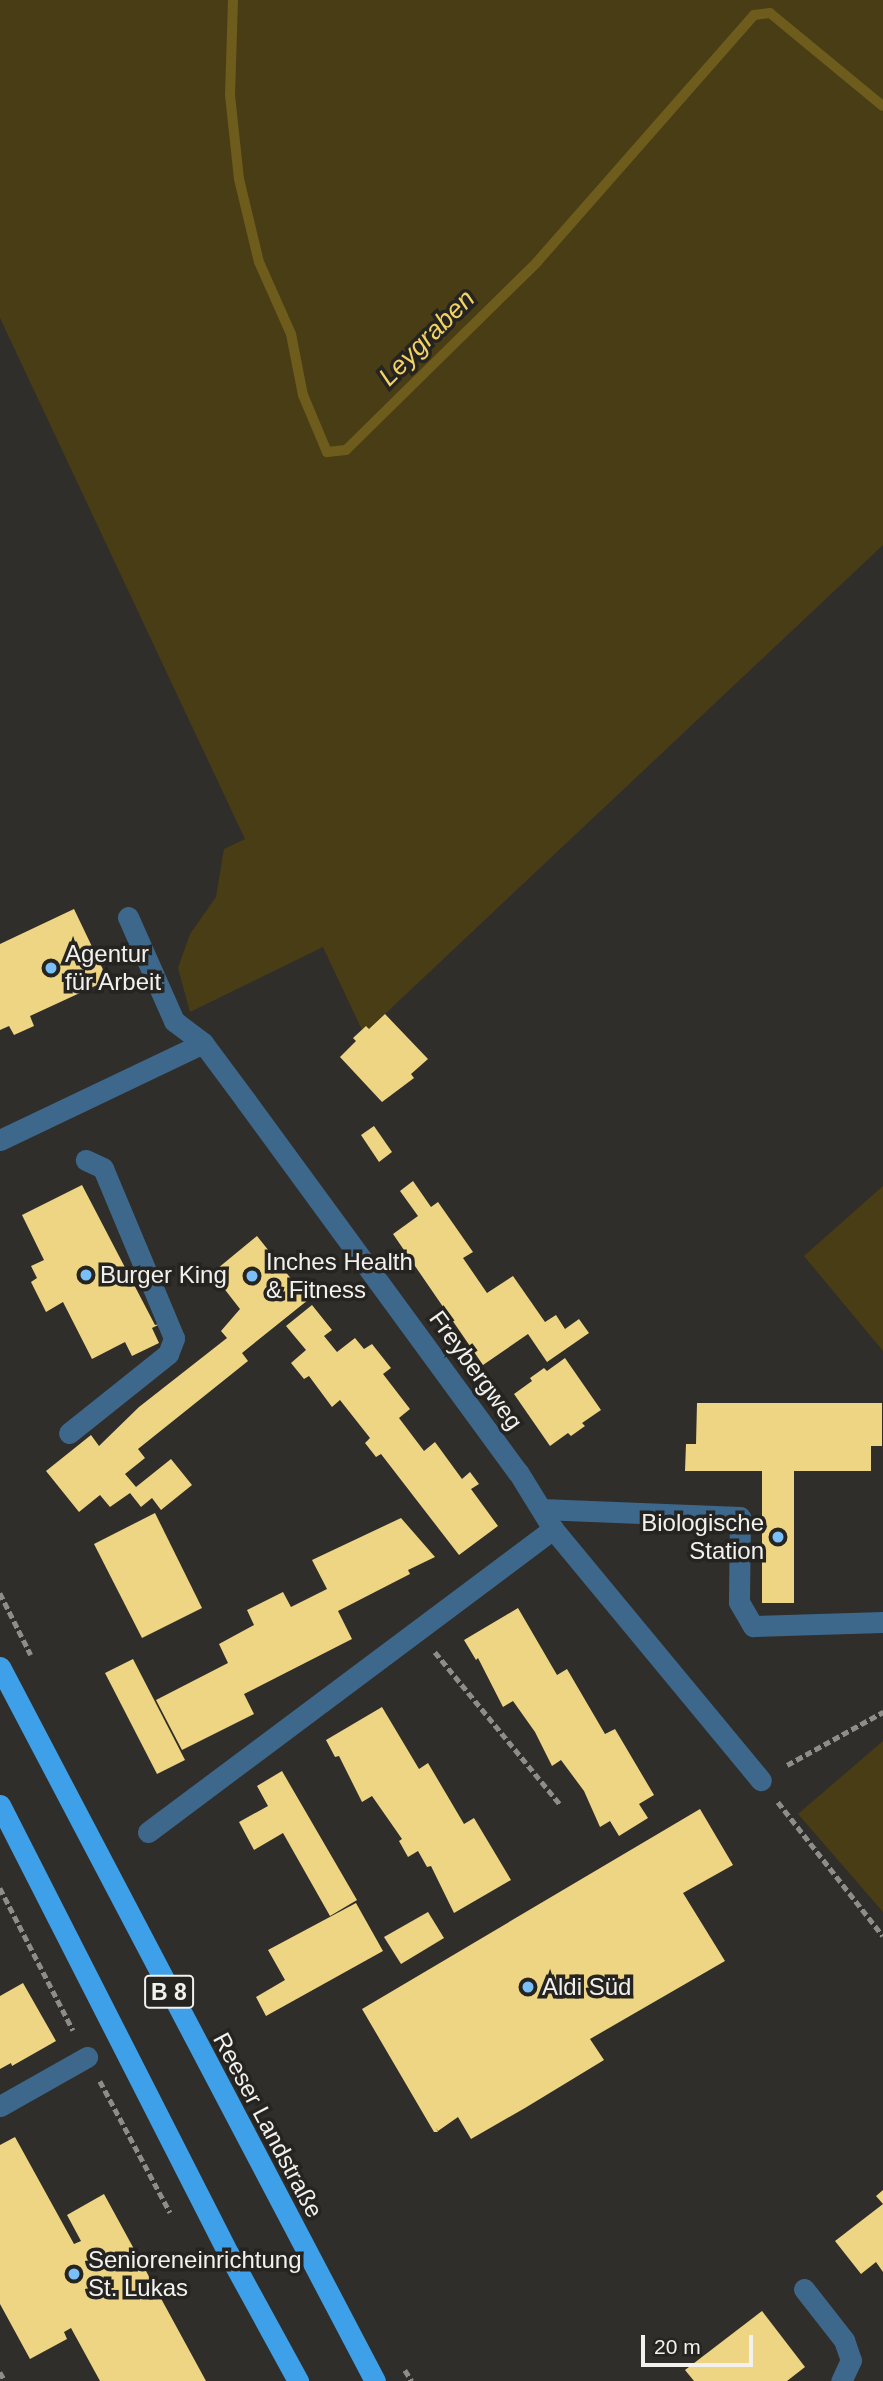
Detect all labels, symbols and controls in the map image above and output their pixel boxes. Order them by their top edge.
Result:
water label: Leygraben [373,284,481,392]
place label: Agentur für Arbeit [65,940,162,996]
marker: Agentur für Arbeit [43,960,59,976]
place label: Inches Health & Fitness [266,1248,413,1304]
place label: Burger King [100,1261,227,1289]
marker: Burger King [78,1267,94,1283]
marker: Inches Health & Fitness [244,1268,260,1284]
street label: Freybergweg [423,1305,529,1435]
place label: Biologische Station [641,1509,764,1565]
marker: Biologische Station [770,1529,786,1545]
road number: B 8 [143,1972,195,2011]
place label: Aldi Süd [542,1973,631,2001]
marker: Aldi Süd [520,1979,536,1995]
street label: Reeser Landstraße [207,2028,329,2222]
place label: Senioreneinrichtung St. Lukas [88,2246,301,2302]
marker: Senioreneinrichtung St. Lukas [66,2266,82,2282]
scale bar [645,2322,757,2366]
text: 20 m [654,2335,701,2358]

